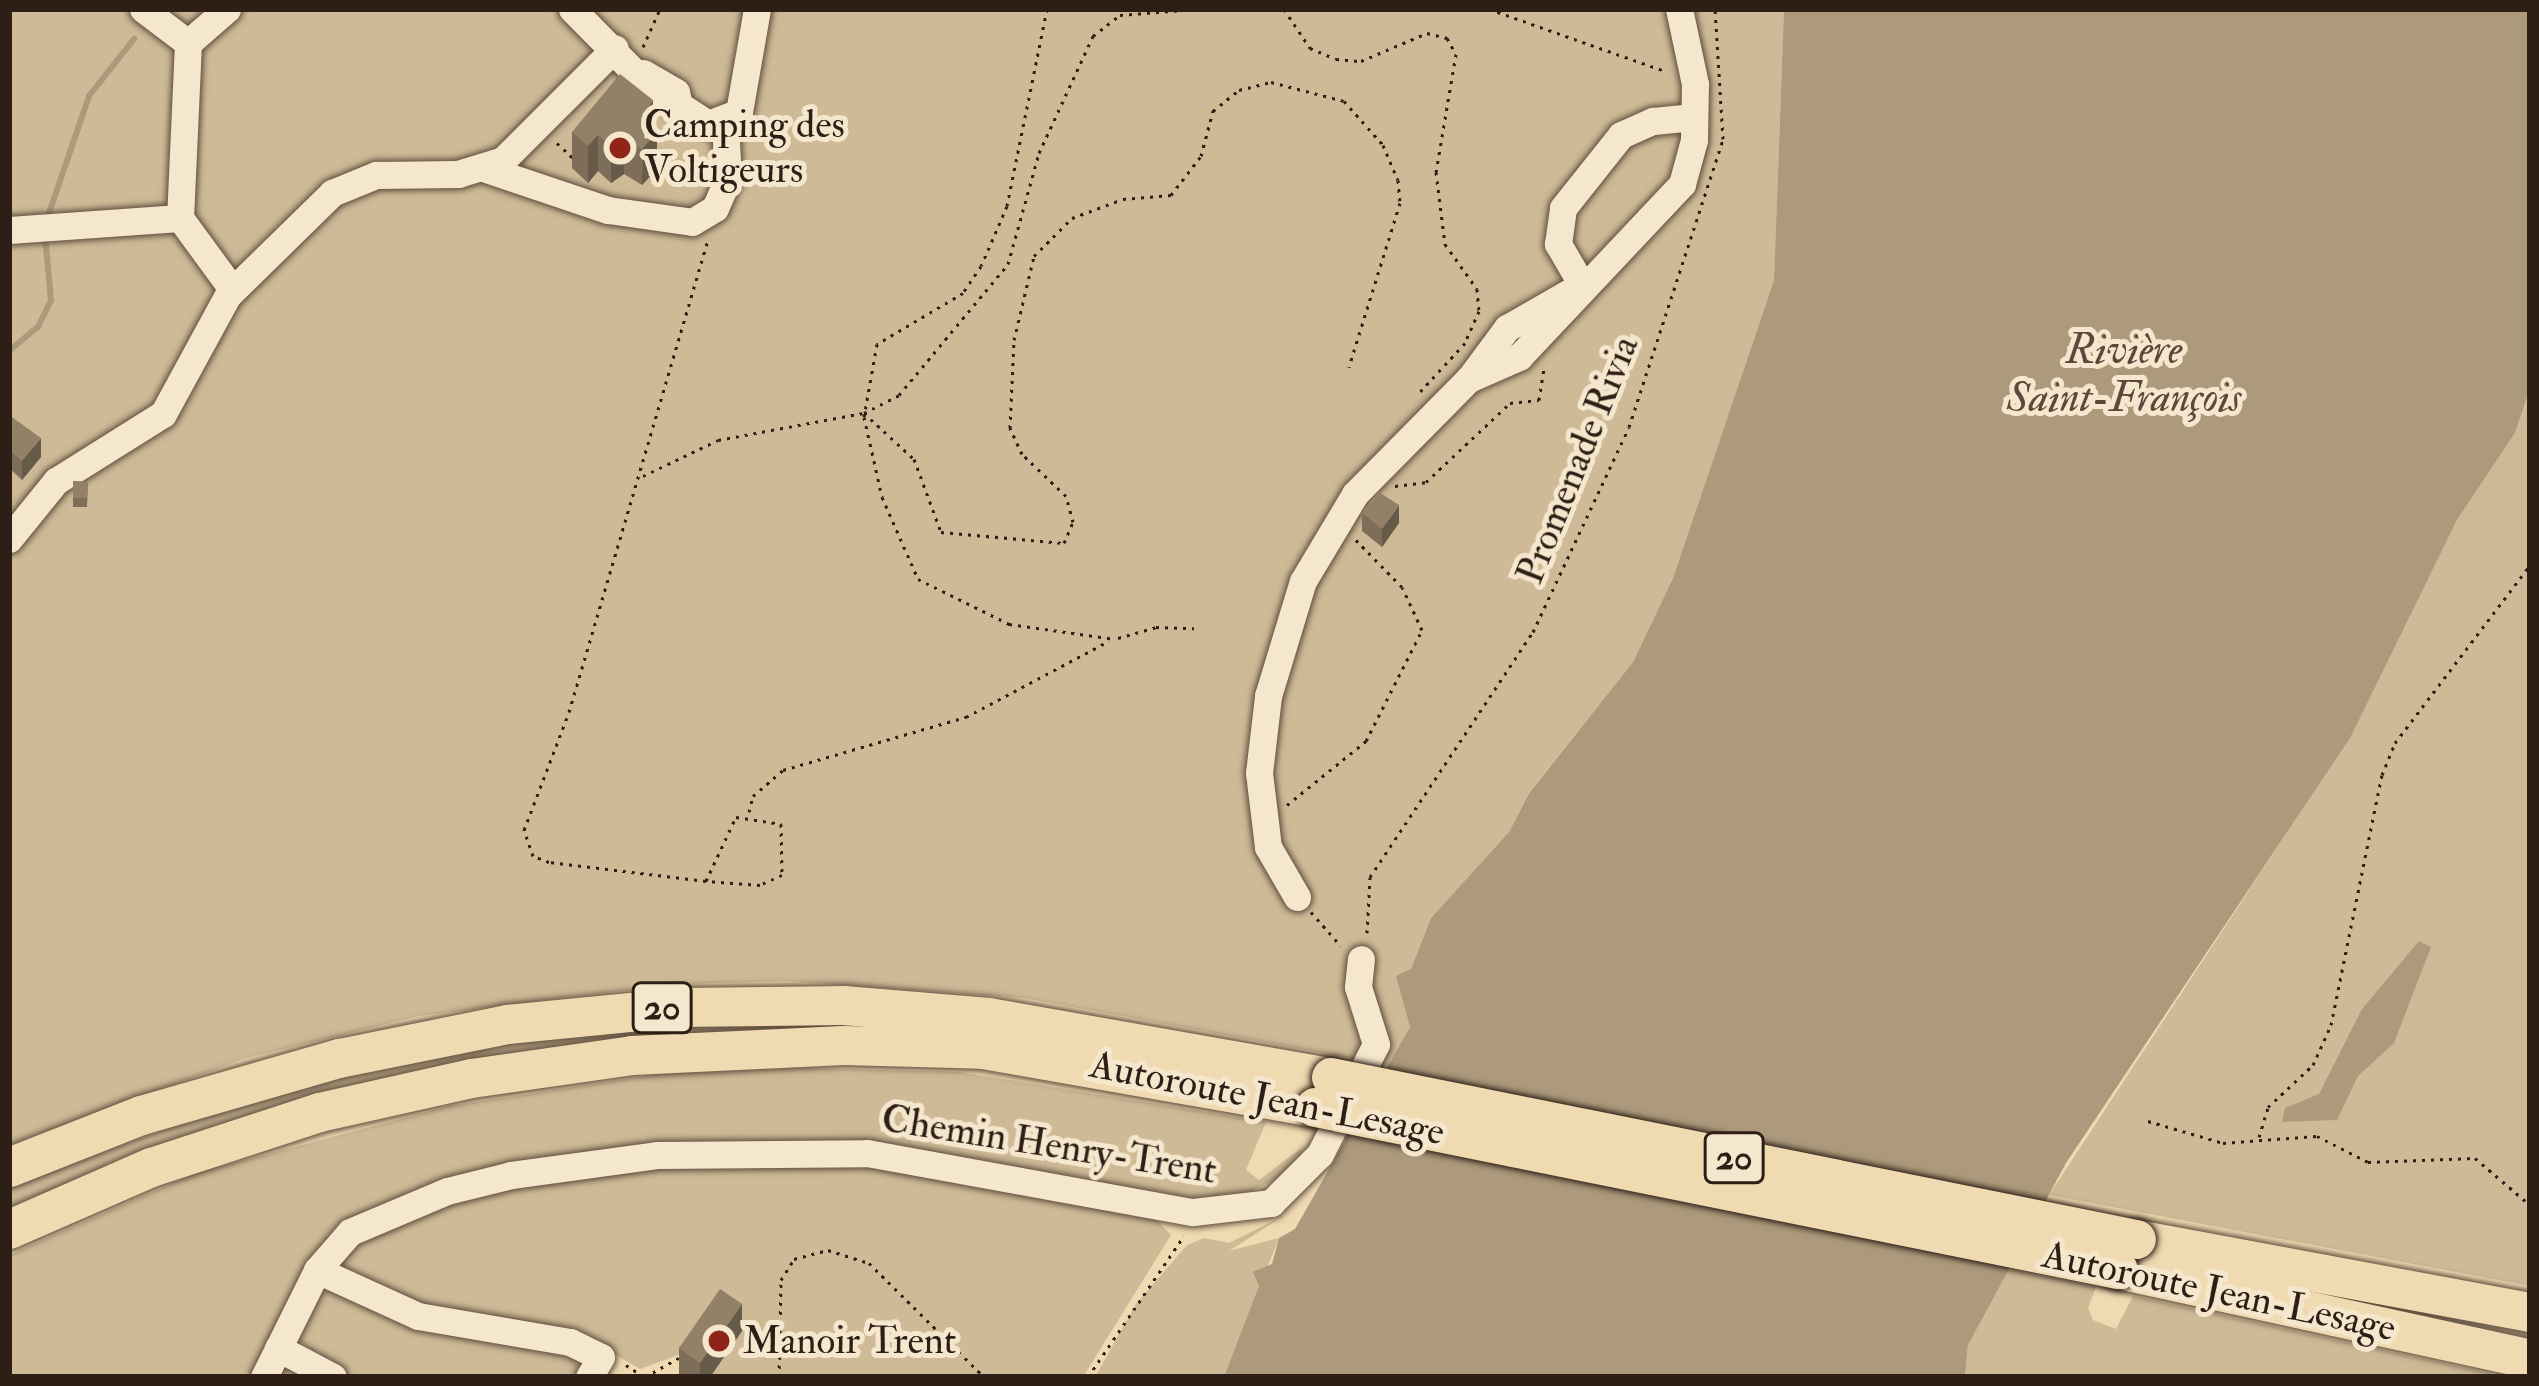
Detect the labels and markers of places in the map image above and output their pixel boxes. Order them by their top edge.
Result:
place label: Camping des Voltigeurs [644,103,845,194]
marker: Camping des Voltigeurs [607,135,633,161]
place label: Manoir Trent [743,1318,956,1364]
marker: Manoir Trent [706,1328,732,1354]

